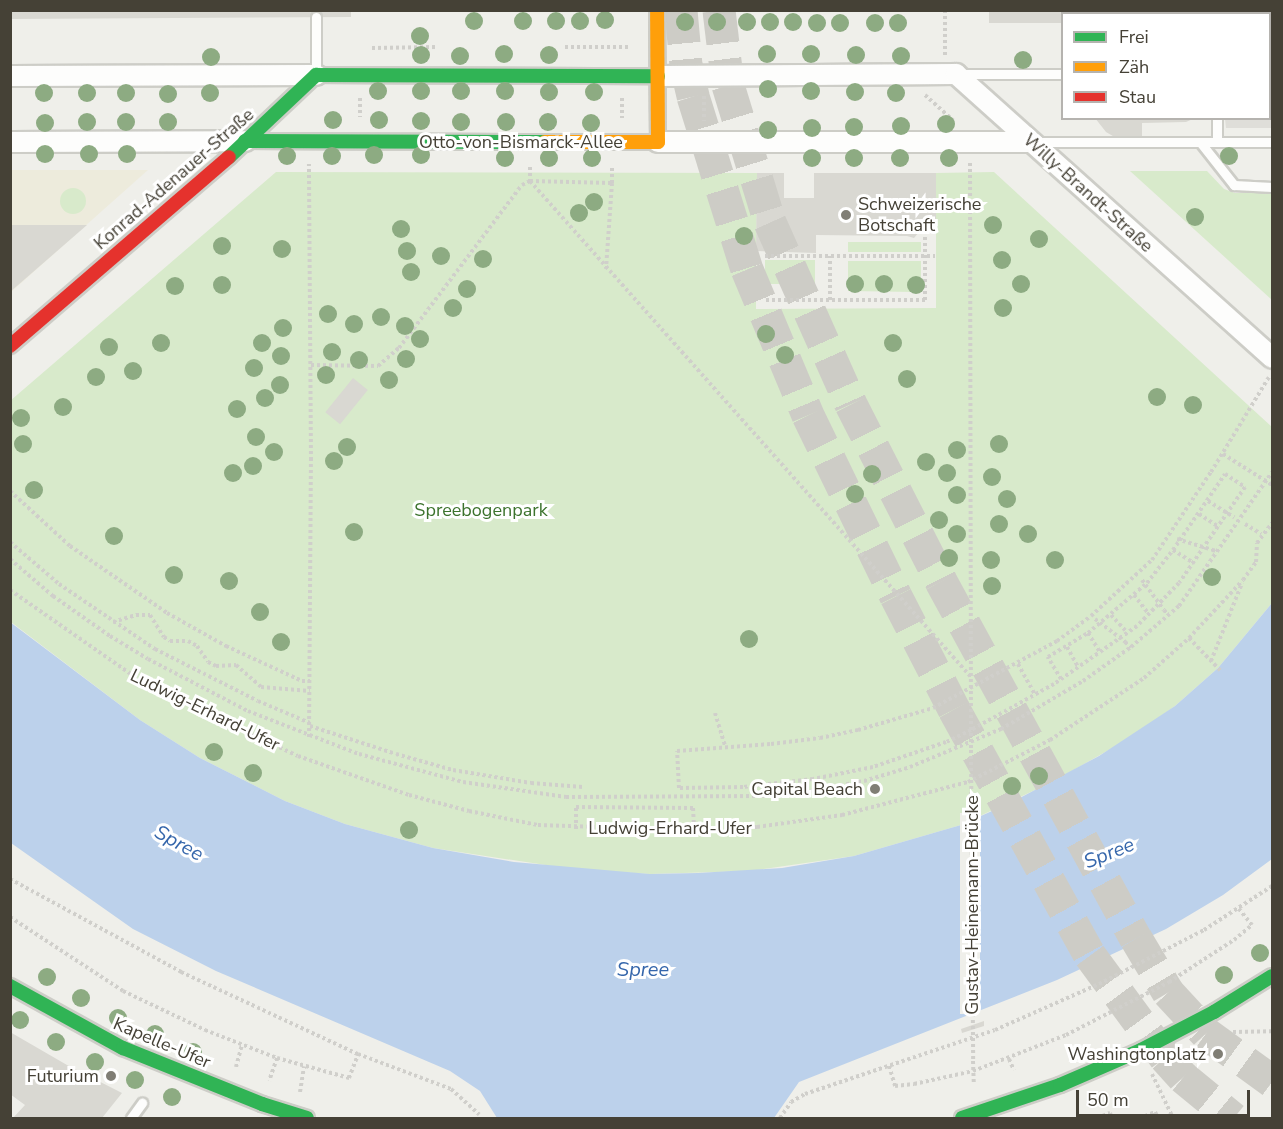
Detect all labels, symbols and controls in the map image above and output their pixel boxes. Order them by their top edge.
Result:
legend [1061,12,1271,120]
text: Frei [1119,25,1149,49]
text: Zäh [1119,55,1149,79]
text: Stau [1119,85,1156,109]
street label: Konrad-Adenauer-Straße [90,104,258,254]
street label: Willy-Brandt-Straße [1019,129,1157,257]
street label: Otto-von-Bismarck-Allee [419,131,623,153]
place label: Schweizerische Botschaft [858,194,981,236]
marker: Schweizerische Botschaft [839,208,853,222]
park label: Spreebogenpark [414,499,548,521]
street label: Ludwig-Erhard-Ufer [127,664,283,756]
place label: Capital Beach [751,778,863,800]
marker: Capital Beach [868,782,882,796]
street label: Gustav-Heinemann-Brücke [961,795,983,1015]
street label: Ludwig-Erhard-Ufer [588,817,752,839]
water label: Spree [150,820,208,866]
water label: Spree [1080,832,1138,874]
water label: Spree [617,957,669,981]
street label: Kapelle-Ufer [110,1013,214,1073]
place label: Washingtonplatz [1067,1043,1206,1065]
marker: Washingtonplatz [1211,1047,1225,1061]
place label: Futurium [27,1065,99,1087]
marker: Futurium [104,1069,118,1083]
scale bar [1079,1078,1253,1116]
text: 50 m [1087,1088,1129,1112]

